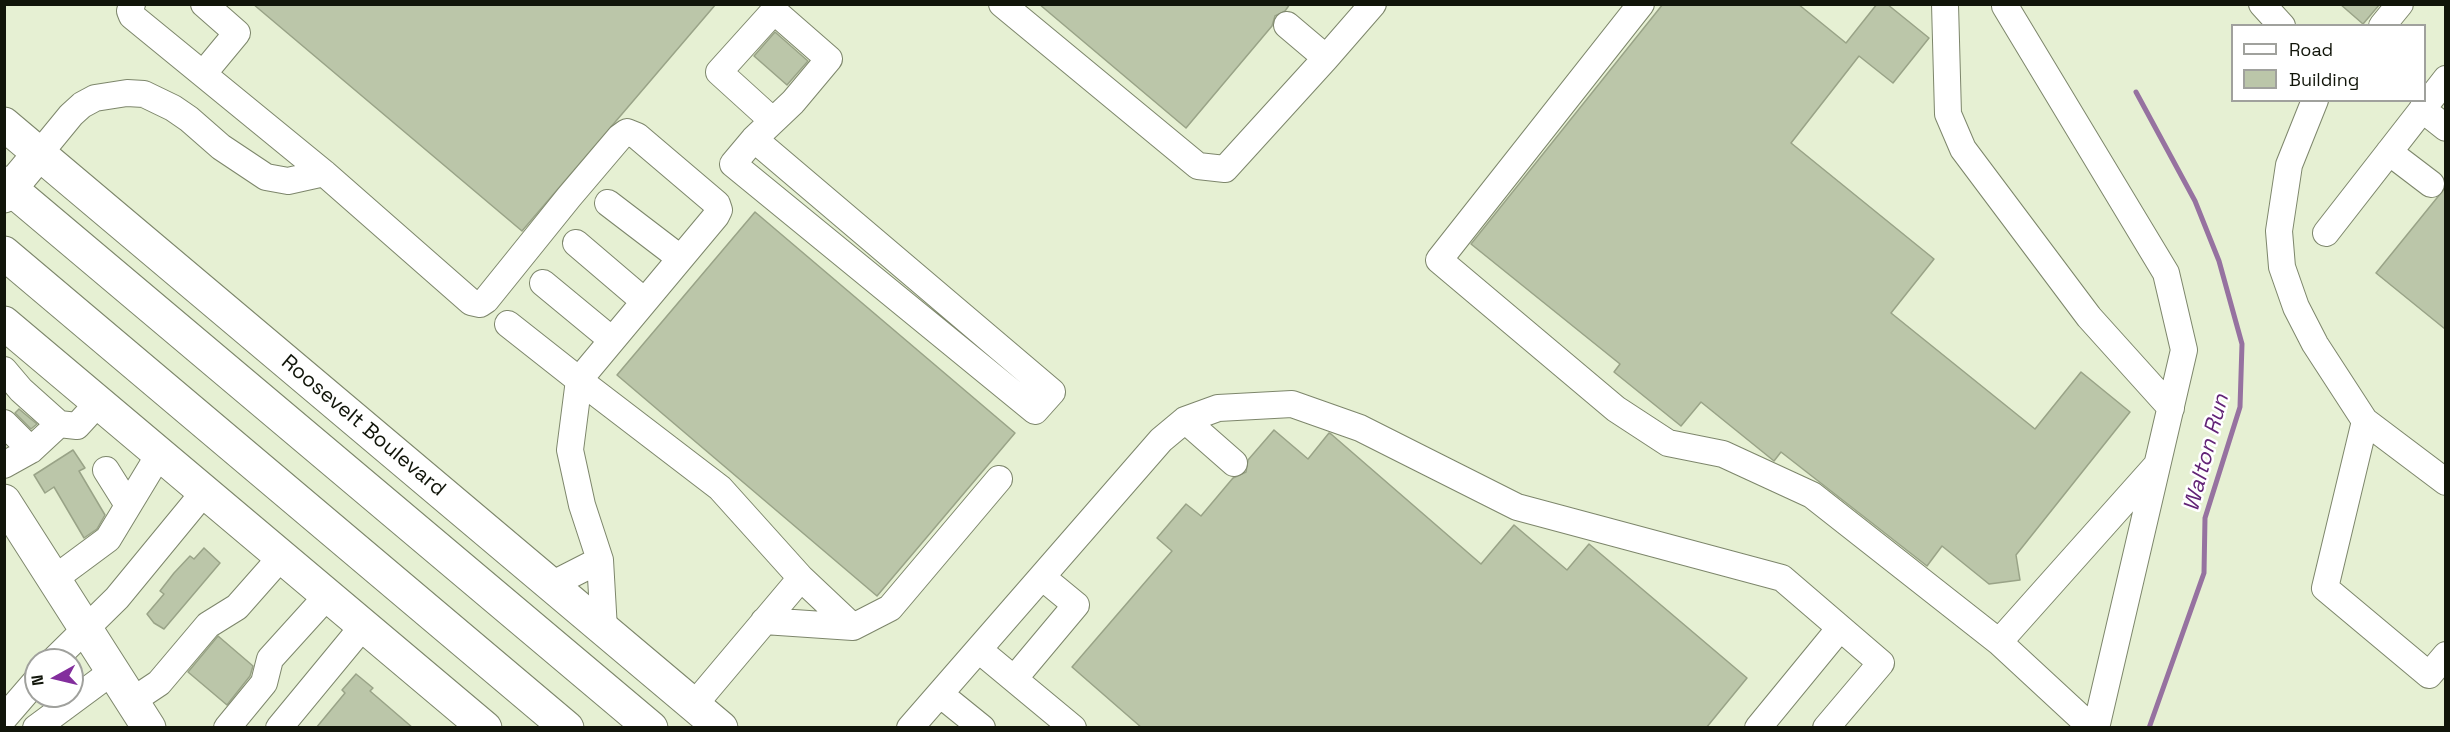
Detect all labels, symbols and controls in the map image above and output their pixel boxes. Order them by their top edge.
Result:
legend [2231,24,2426,102]
text: Road [2289,38,2333,61]
text: Building [2289,68,2359,91]
street label: Roosevelt Boulevard [276,350,450,502]
water label: Walton Run [2179,391,2235,515]
north arrow [24,648,84,708]
text: N [27,674,49,687]

